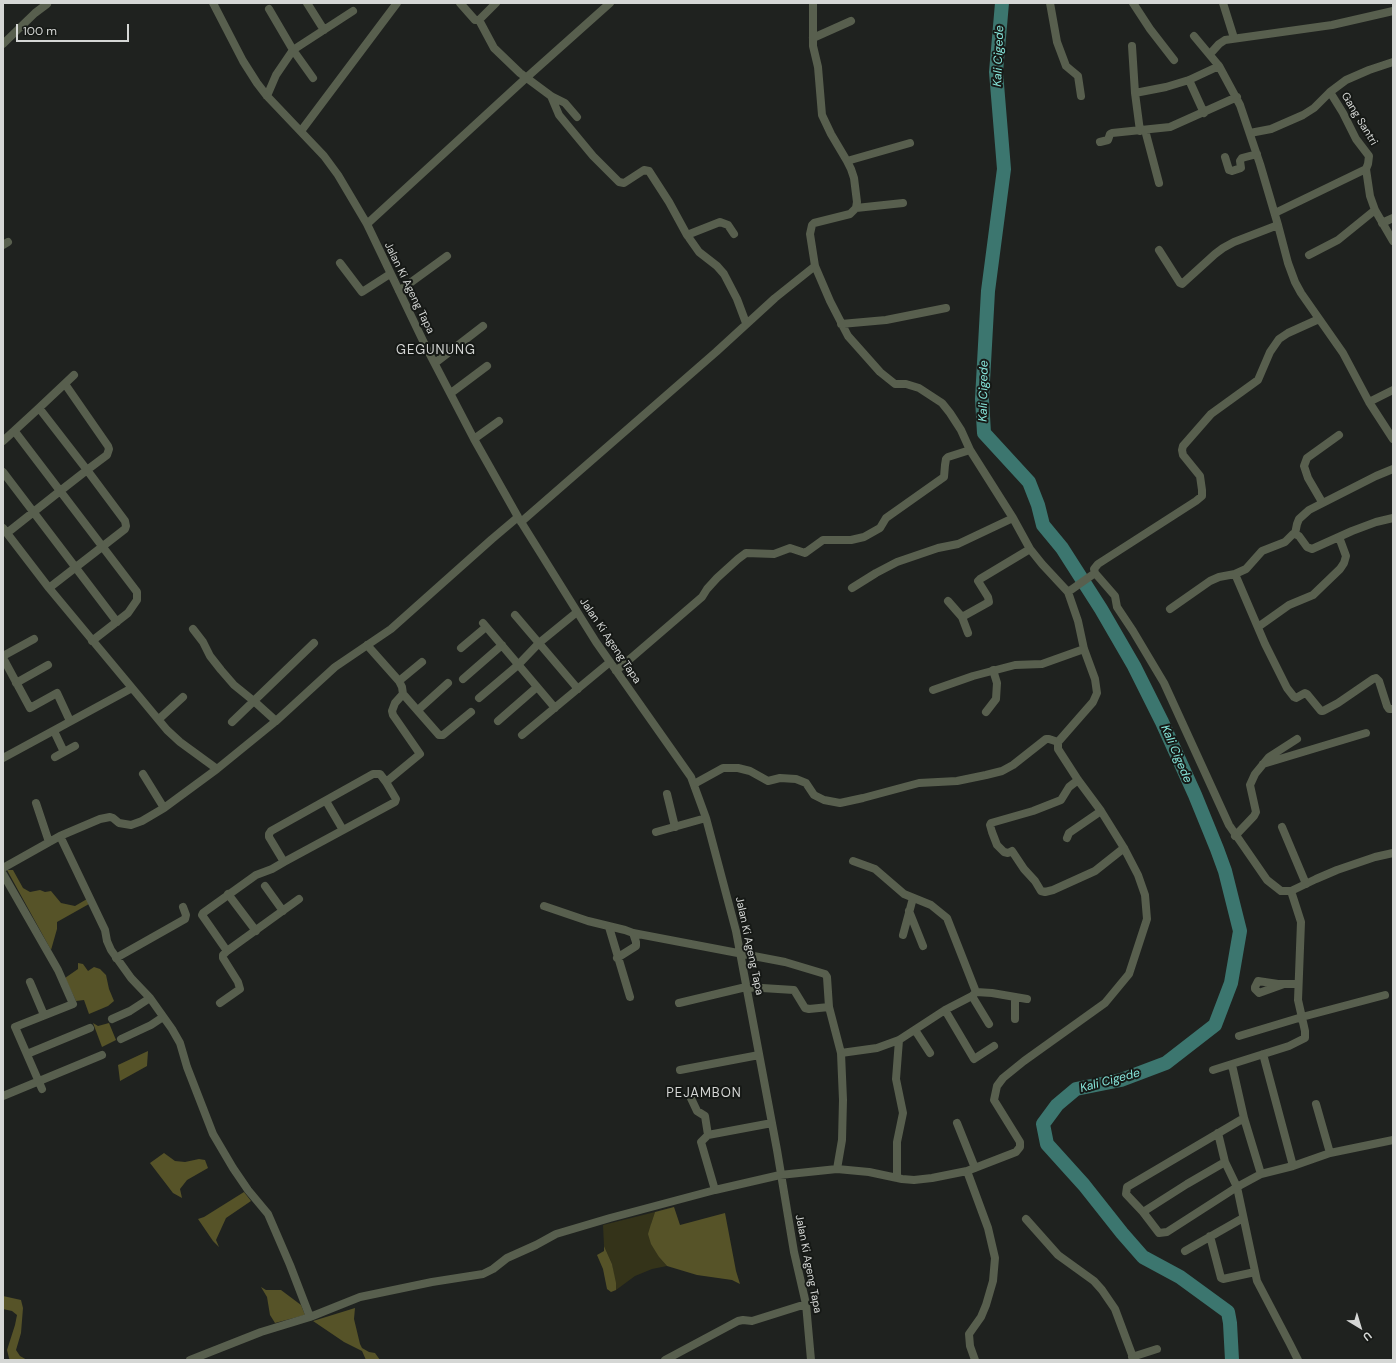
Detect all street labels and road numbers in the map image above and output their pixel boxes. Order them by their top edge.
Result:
street label: Gang Santri [1338,90,1380,148]
street label: Jalan Ki Ageng Tapa [381,240,437,336]
street label: Jalan Ki Ageng Tapa [577,596,643,686]
street label: Jalan Ki Ageng Tapa [732,896,766,996]
street label: Jalan Ki Ageng Tapa [792,1214,824,1314]

